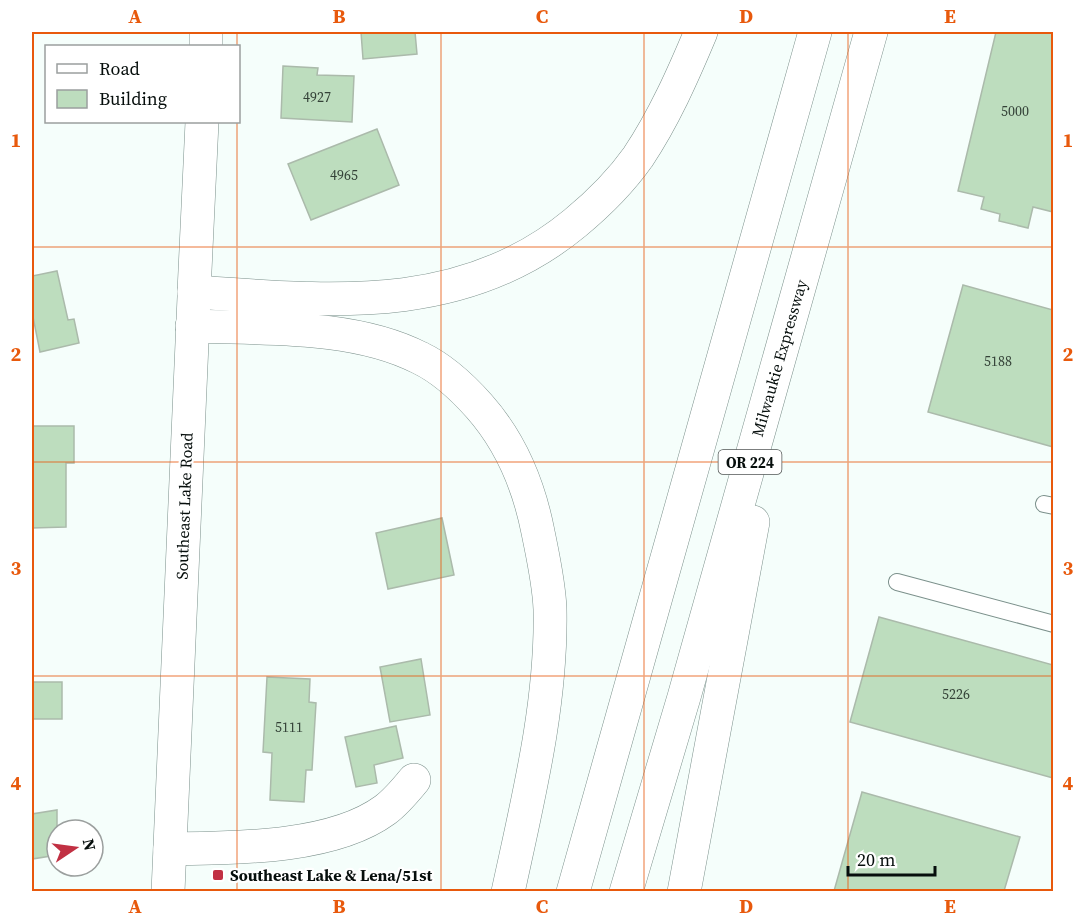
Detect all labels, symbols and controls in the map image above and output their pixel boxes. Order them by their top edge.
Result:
text: A [128,2,142,30]
text: B [332,2,346,30]
text: C [536,2,548,30]
text: D [739,2,753,30]
text: E [944,2,956,30]
legend [45,45,240,123]
text: Road [99,56,140,81]
text: Building [99,86,167,111]
house number: 4927 [303,87,331,107]
house number: 5000 [1001,101,1029,121]
text: 1 [11,126,21,154]
text: 1 [1063,126,1073,154]
house number: 4965 [330,165,358,185]
street label: Milwaukie Expressway [746,276,812,439]
text: 2 [11,340,22,368]
text: 2 [1063,340,1074,368]
house number: 5188 [984,351,1012,371]
street label: Southeast Lake Road [170,432,198,580]
road number: OR 224 [718,450,782,474]
text: 3 [11,554,22,582]
text: 3 [1063,554,1074,582]
house number: 5226 [942,684,970,704]
house number: 5111 [275,717,303,737]
text: 4 [11,769,22,797]
text: 4 [1063,769,1074,797]
north arrow [45,818,105,878]
text: N [78,836,102,853]
scale bar [848,839,935,877]
text: 20 m [857,847,895,872]
place label: Southeast Lake & Lena/51st [230,864,433,886]
marker: Southeast Lake & Lena/51st [211,868,225,882]
text: A [128,892,142,920]
text: B [332,892,346,920]
text: C [536,892,548,920]
text: D [739,892,753,920]
text: E [944,892,956,920]

